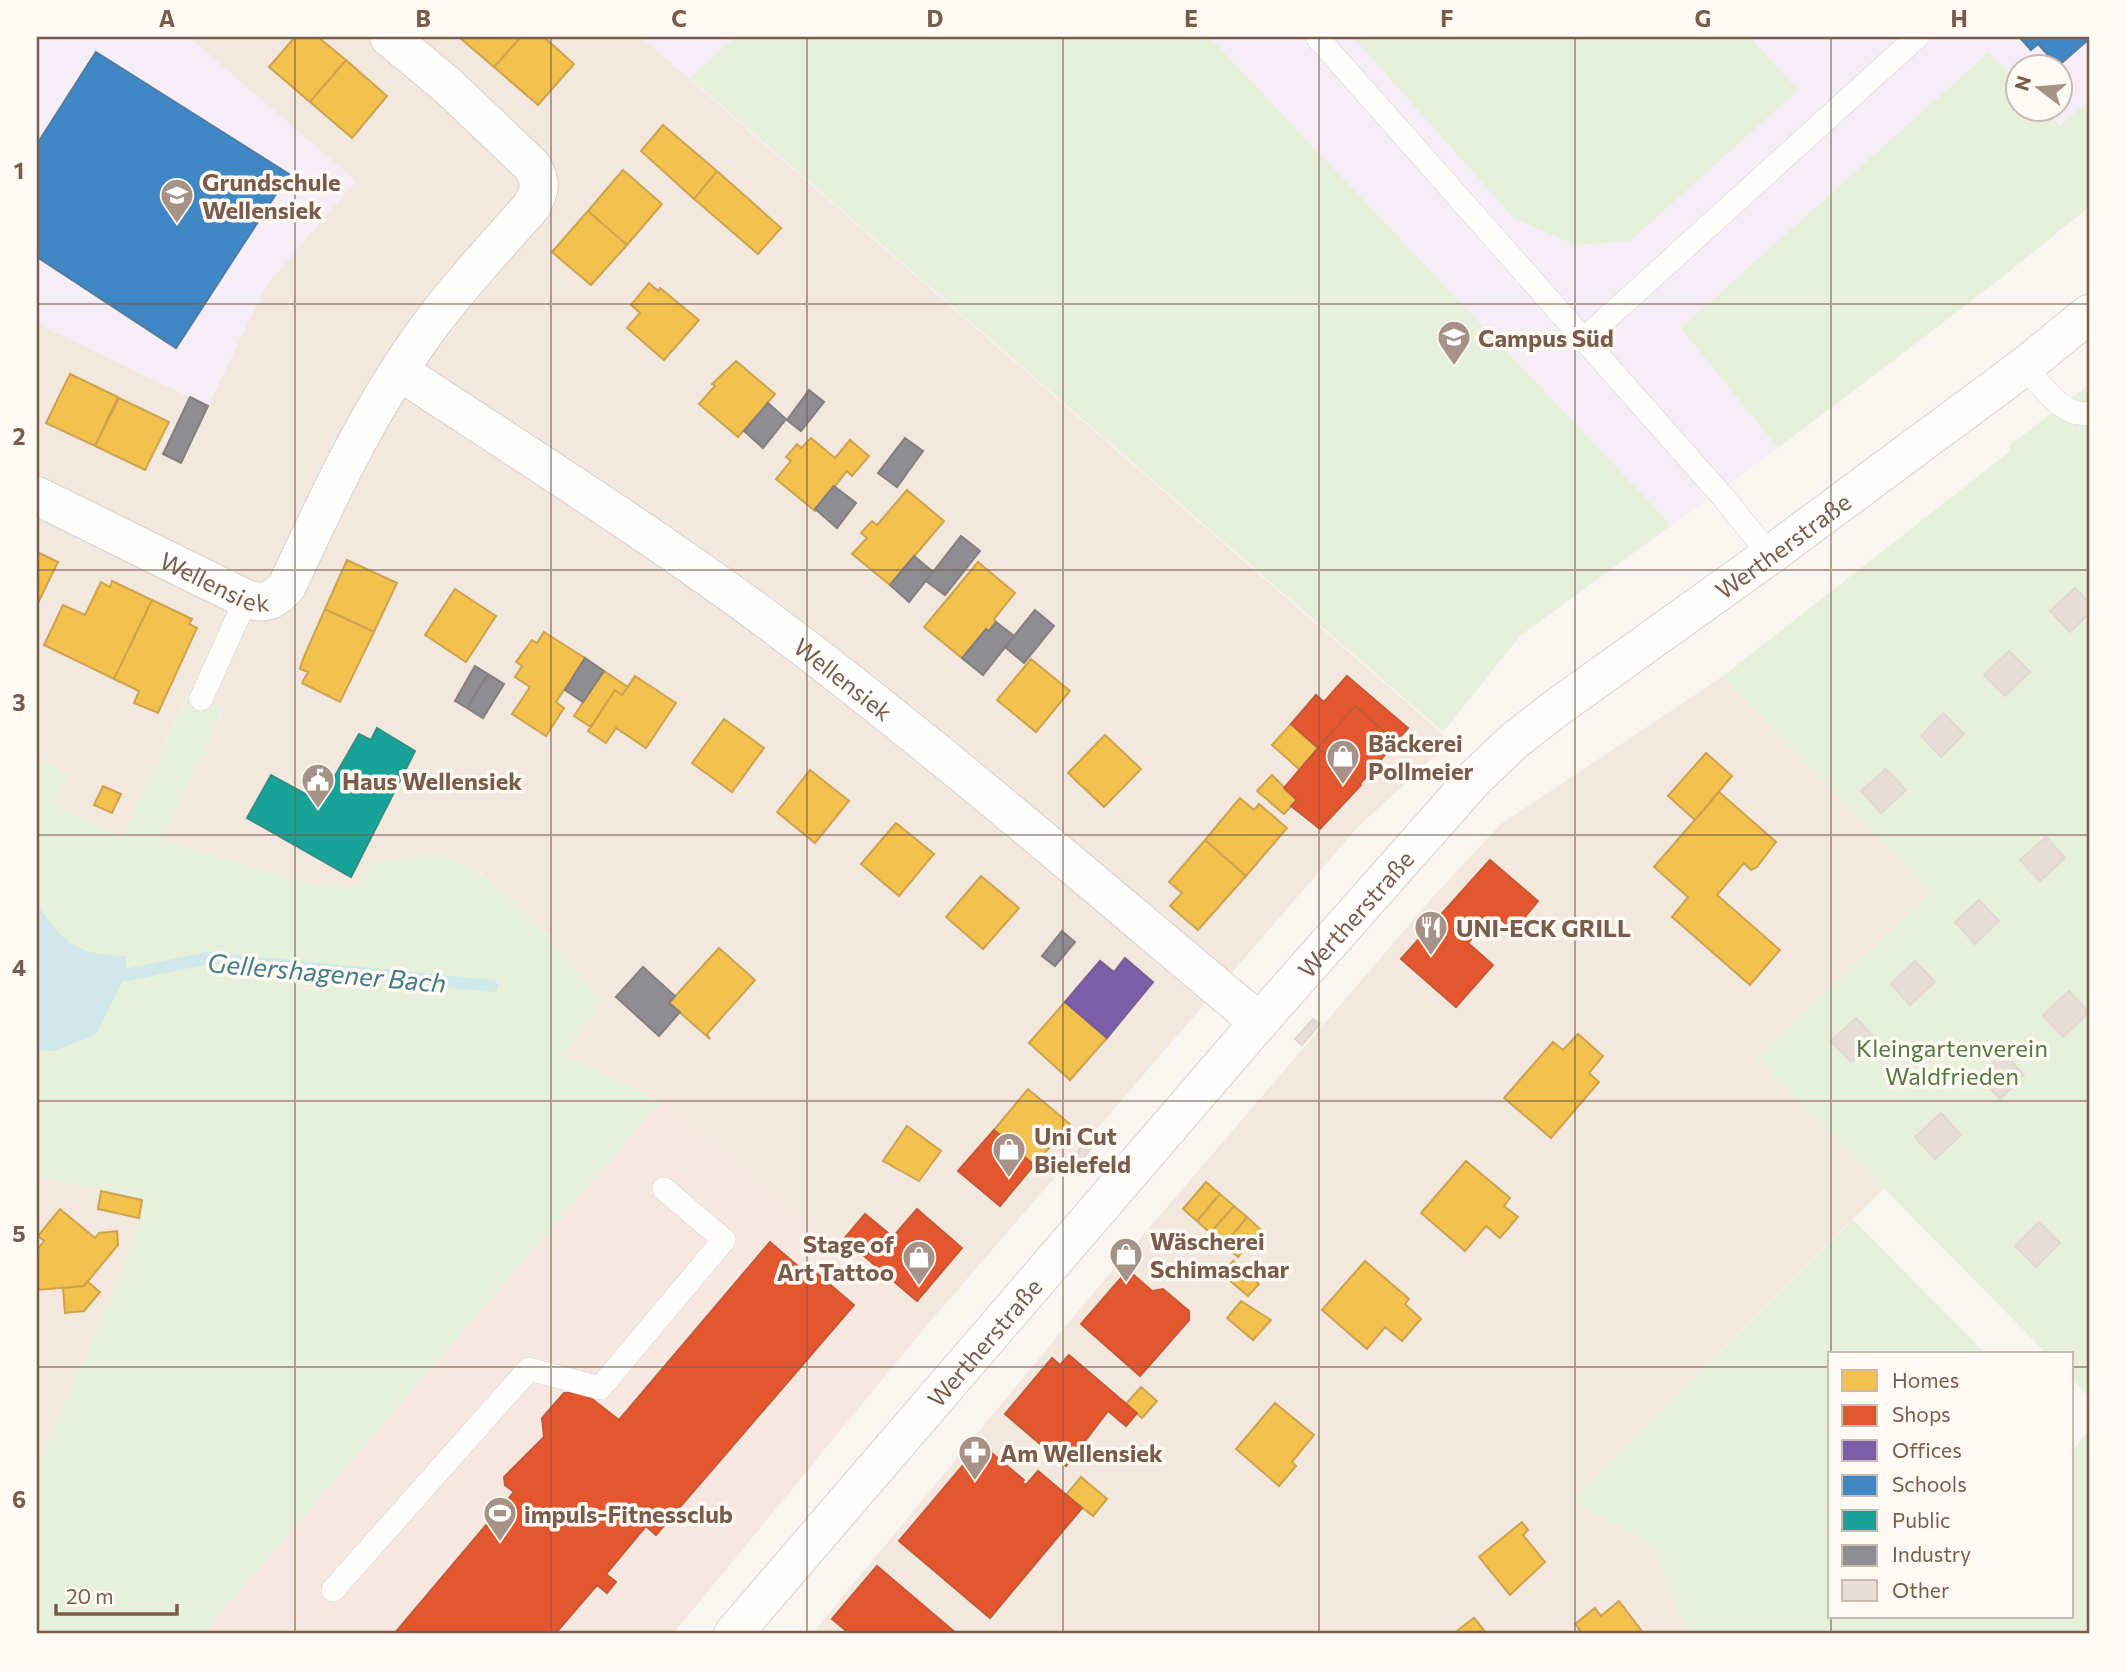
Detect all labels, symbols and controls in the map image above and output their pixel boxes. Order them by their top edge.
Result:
text: A [159,4,176,32]
text: B [415,4,431,32]
text: C [671,4,687,32]
text: D [927,4,944,32]
text: E [1184,4,1198,32]
text: F [1440,4,1454,32]
text: G [1695,4,1711,32]
text: H [1950,4,1968,32]
north arrow [2004,52,2074,122]
text: N [2009,73,2035,93]
text: 1 [14,156,24,184]
place label: Grundschule Wellensiek [202,167,341,224]
school or university icon: Grundschule Wellensiek [158,176,196,225]
school or university icon: Campus Süd [1435,318,1473,367]
place label: Campus Süd [1478,323,1614,352]
text: 2 [12,422,26,450]
street label: Wertherstraße [1709,486,1856,604]
street label: Wellensiek [156,545,270,617]
street label: Wellensiek [789,631,899,726]
text: 3 [12,688,26,716]
place label: Bäckerei Pollmeier [1368,728,1474,785]
shop icon: Bäckerei Pollmeier [1324,737,1362,786]
public building icon: Haus Wellensiek [299,761,337,810]
place label: Haus Wellensiek [342,766,522,795]
street label: Wertherstraße [1291,844,1419,983]
restaurant icon: UNI-ECK GRILL [1412,908,1450,957]
place label: UNI-ECK GRILL [1456,913,1631,942]
water label: Gellershagener Bach [206,946,448,998]
text: 4 [12,953,26,981]
park label: Kleingartenverein Waldfrieden [1856,1033,2048,1090]
place label: Uni Cut Bielefeld [1034,1121,1131,1178]
shop icon: Uni Cut Bielefeld [990,1130,1028,1179]
text: 5 [12,1219,26,1247]
place label: Wäscherei Schimaschar [1150,1226,1290,1283]
place label: Stage of Art Tattoo [777,1229,894,1286]
shop icon: Wäscherei Schimaschar [1107,1235,1145,1284]
shop icon: Stage of Art Tattoo [900,1238,938,1287]
street label: Wertherstraße [921,1272,1047,1412]
legend [1828,1352,2074,1618]
text: Homes [1892,1367,1959,1392]
text: Shops [1892,1401,1951,1426]
pharmacy icon: Am Wellensiek [956,1433,994,1482]
text: Offices [1892,1437,1962,1462]
place label: Am Wellensiek [1000,1438,1163,1467]
text: Schools [1892,1471,1967,1496]
text: 6 [12,1485,26,1513]
sports icon: impuls-Fitnessclub [481,1494,519,1543]
place label: impuls-Fitnessclub [524,1499,733,1528]
text: Public [1892,1507,1950,1532]
text: Industry [1892,1541,1971,1566]
scale bar [56,1573,177,1617]
text: Other [1892,1577,1949,1602]
text: 20 m [66,1583,114,1608]

